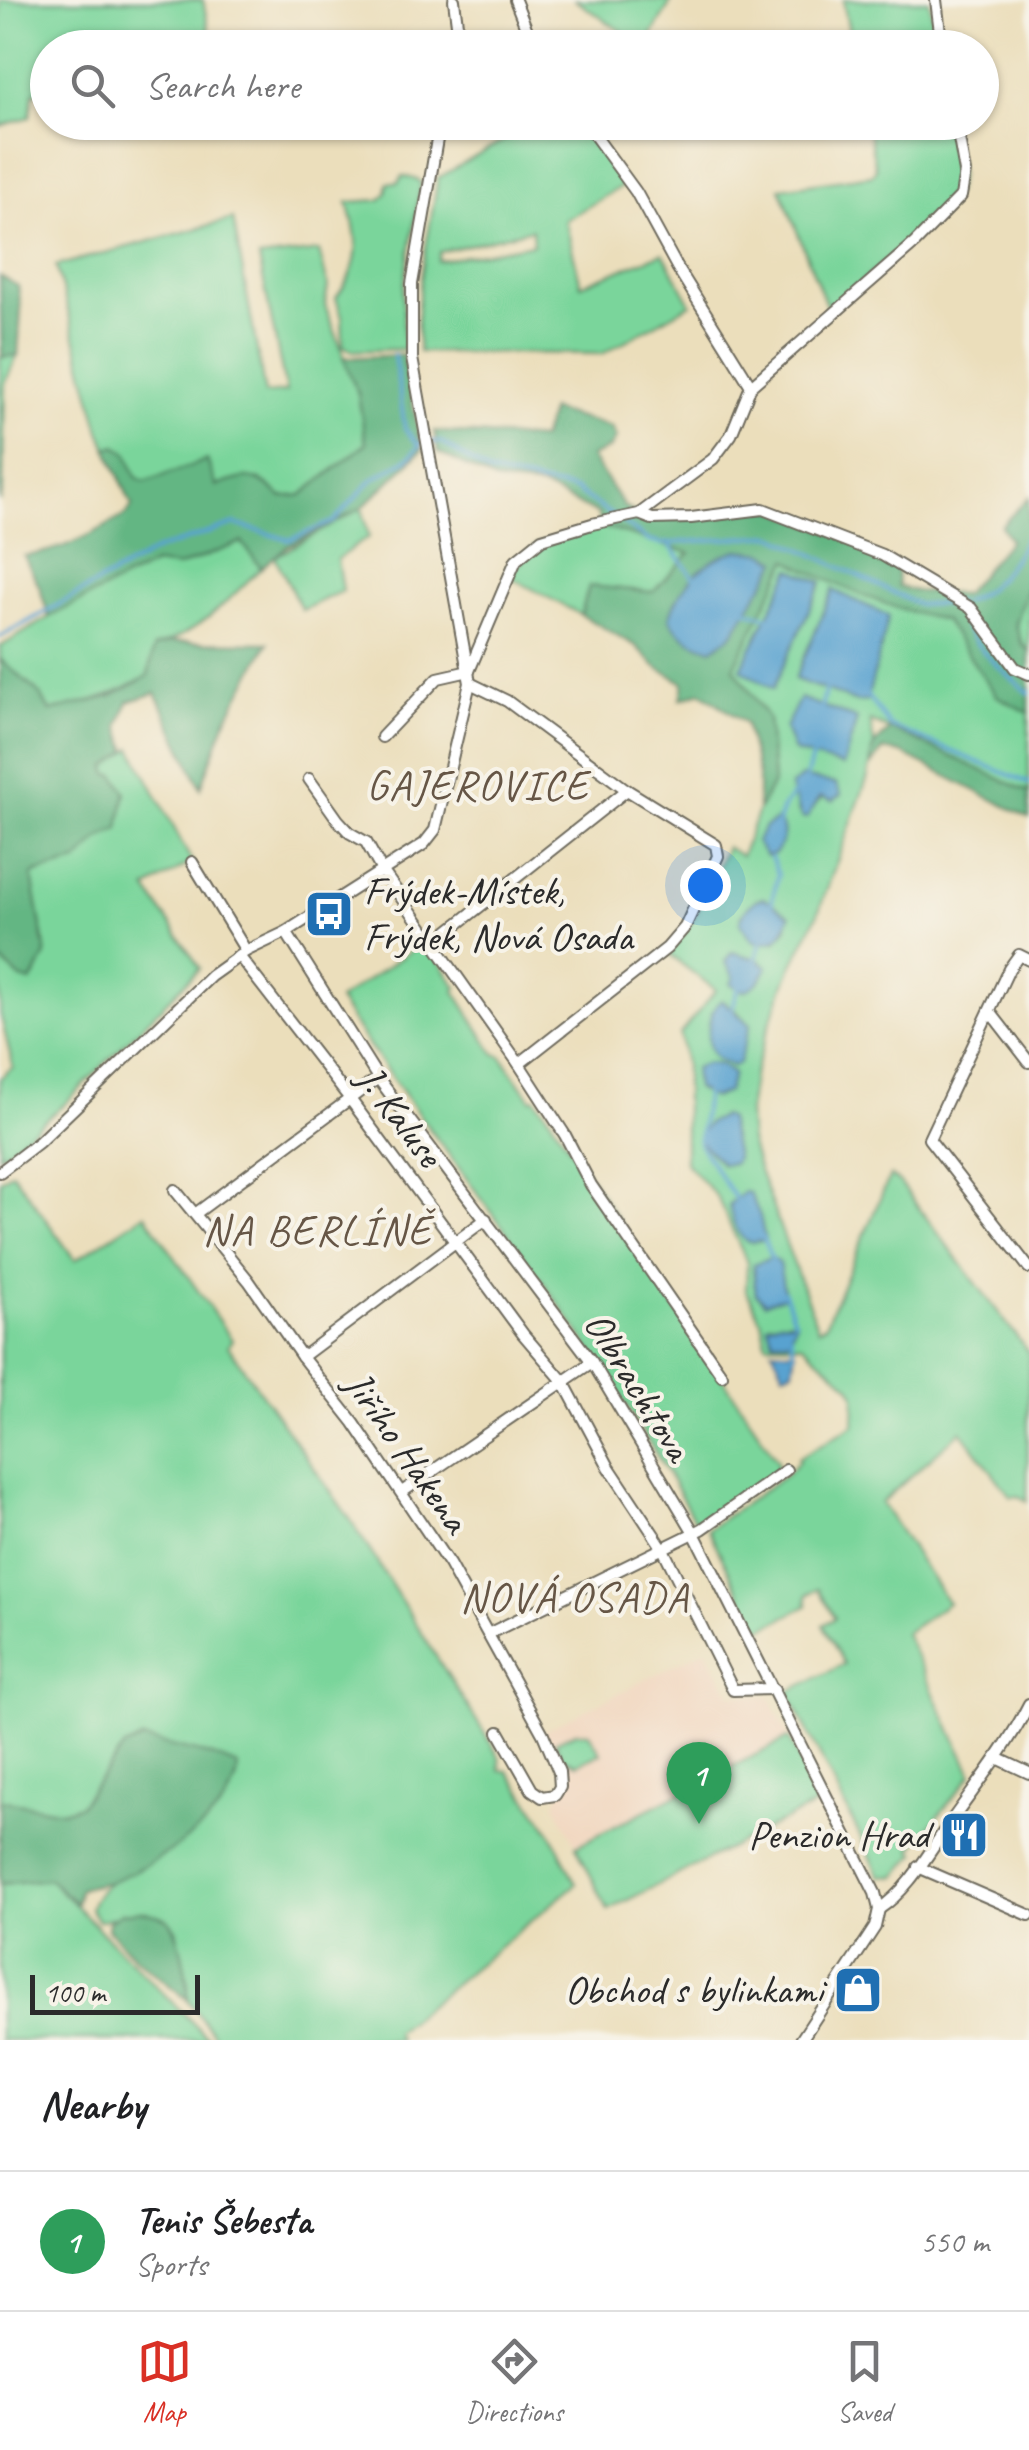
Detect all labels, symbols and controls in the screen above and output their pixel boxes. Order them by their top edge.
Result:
search box [30,30,999,140]
icon: search [65,58,120,113]
text: Search here [145,62,300,109]
district label: GAJEROVICE [366,759,592,812]
your location [680,860,731,911]
place label: Frýdek-Místek, Frýdek, Nová Osada [364,866,635,962]
bus stop icon: Frýdek-Místek, Frýdek, Nová Osada [303,888,355,940]
street label: J. Kaluse [345,1054,456,1179]
district label: NA BERLÍNĚ [203,1204,436,1257]
street label: Olbrachtova [573,1302,705,1473]
street label: Jiřího Hakena [332,1360,482,1545]
district label: NOVÁ OSADA [460,1571,690,1624]
pin: 1 [666,1742,732,1824]
restaurant icon: Penzion Hrad [938,1809,990,1861]
place label: Penzion Hrad [748,1810,935,1860]
shop icon: Obchod s bylinkami [832,1964,884,2016]
place label: Obchod s bylinkami [565,1965,828,2015]
scale bar [30,1970,200,2014]
text: 100 m [45,1975,105,2010]
text: Nearby [40,2079,146,2132]
text: Tenis Šebesta [135,2197,312,2244]
text: 1 [65,2221,80,2262]
text: 550 m [920,2221,989,2262]
text: Sports [135,2244,207,2285]
tab: Map [137,2334,192,2429]
tab: Directions [466,2334,563,2429]
tab: Saved [837,2334,892,2429]

